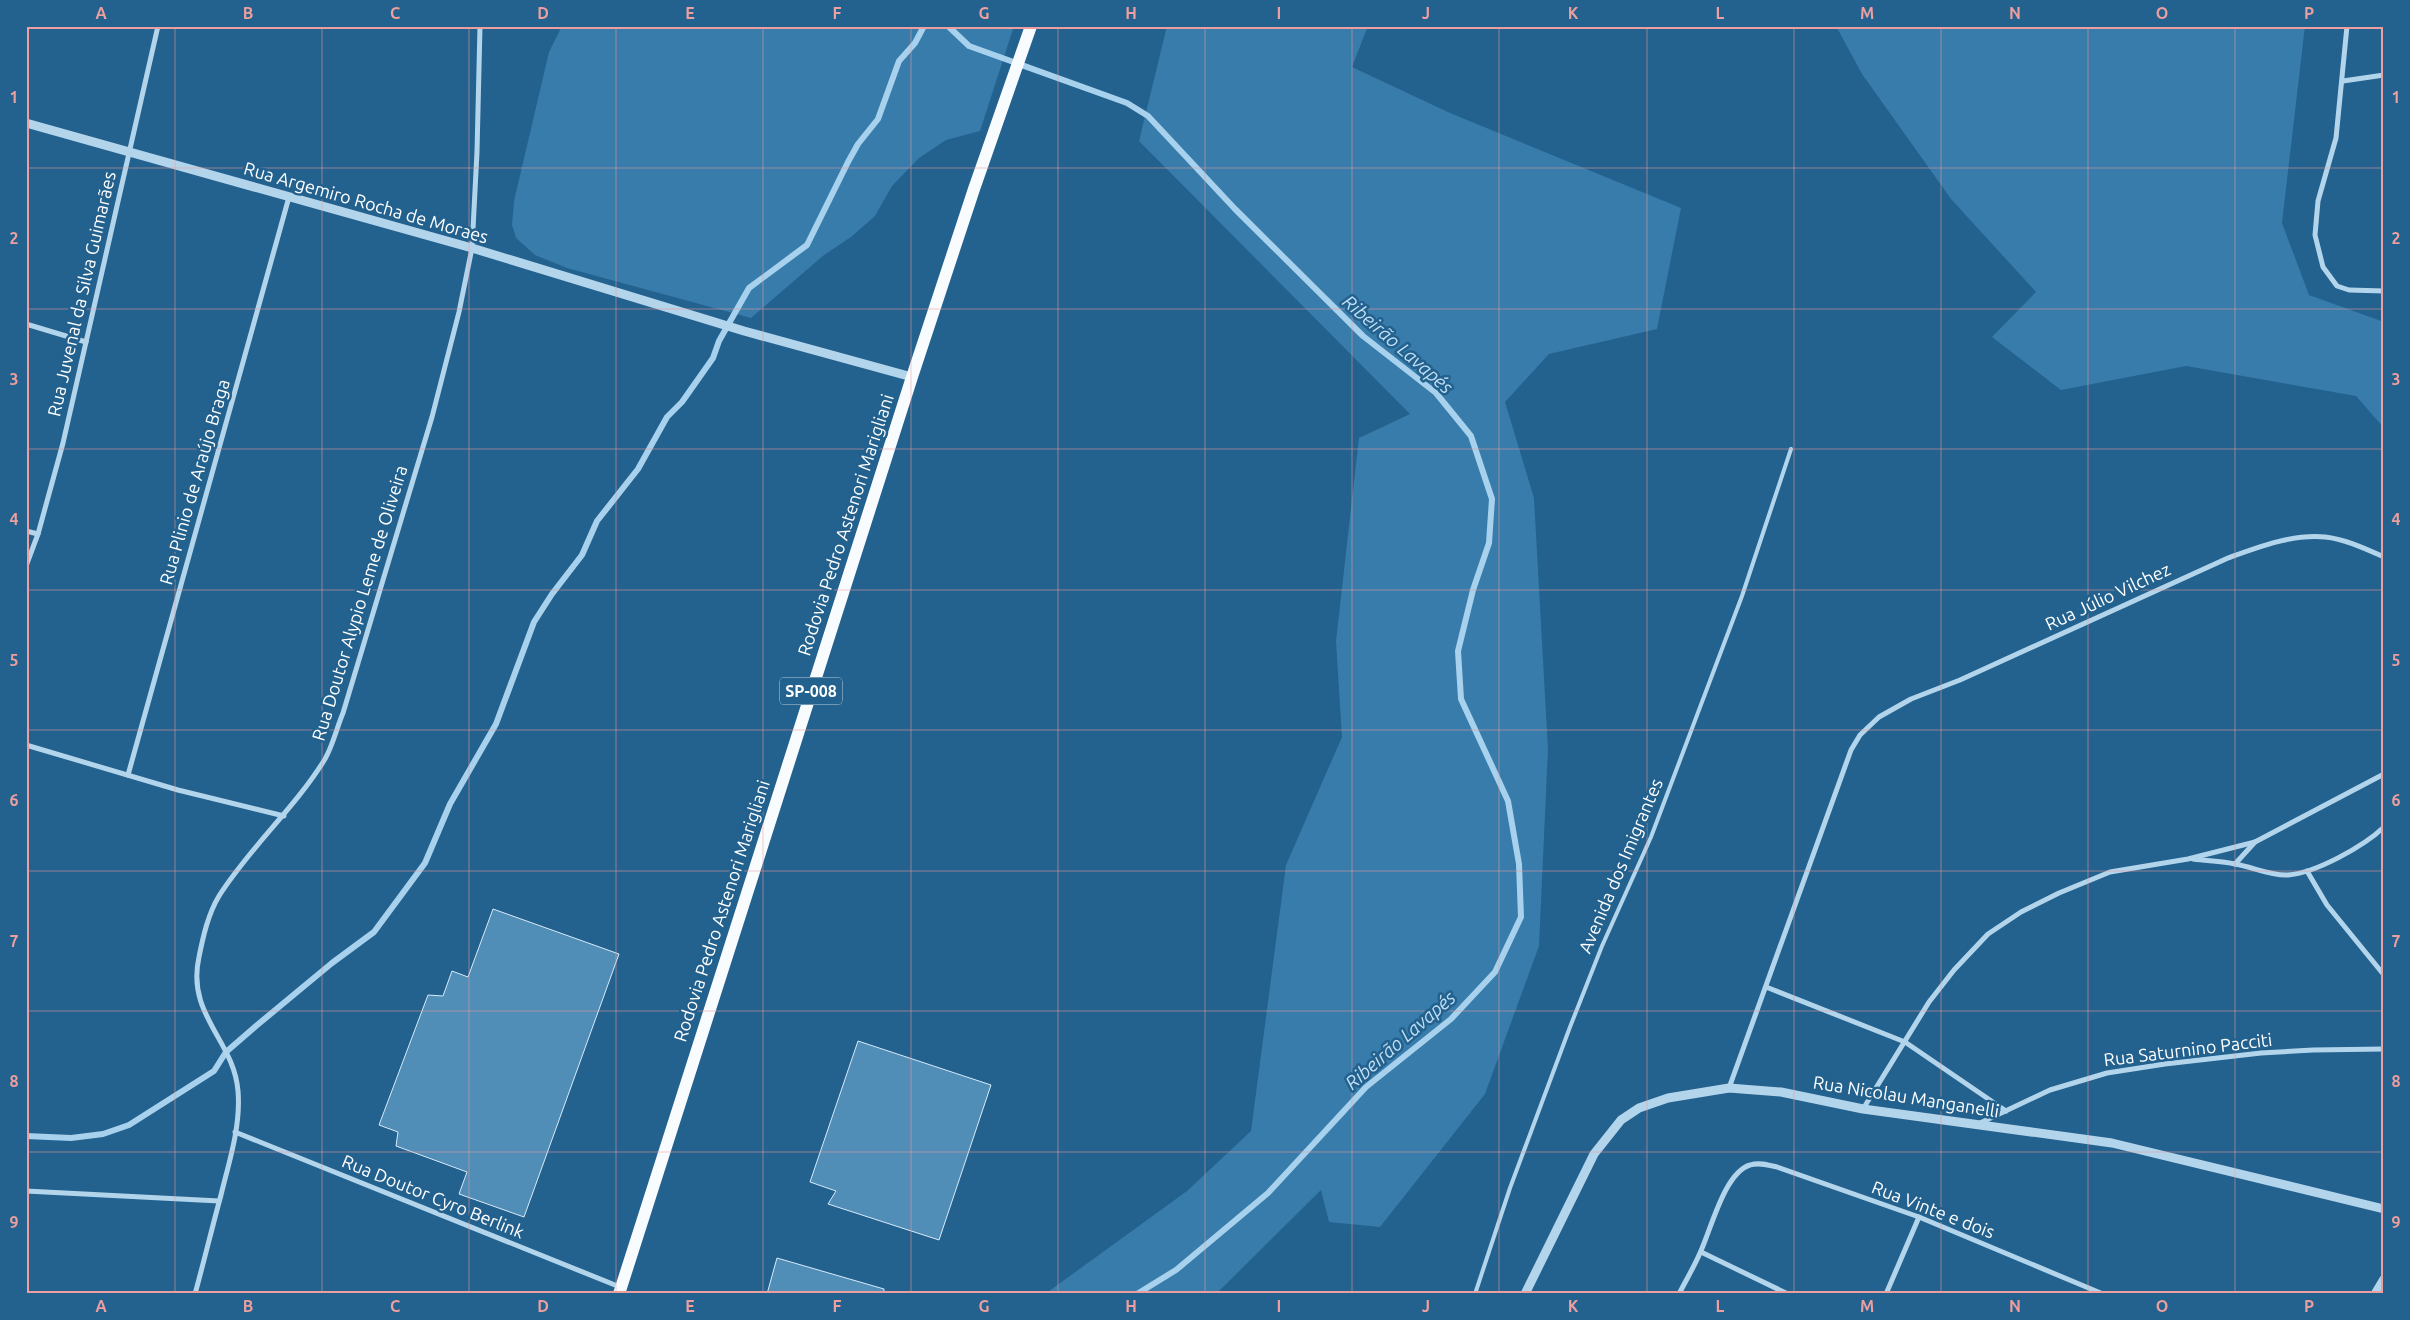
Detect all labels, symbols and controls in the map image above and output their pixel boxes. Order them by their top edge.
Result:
text: A [95,4,107,22]
text: B [243,4,253,22]
text: C [390,4,400,22]
text: D [537,4,549,22]
text: E [685,4,695,22]
text: F [833,4,842,22]
text: G [978,4,990,22]
text: H [1125,4,1137,22]
text: I [1277,4,1281,22]
text: J [1422,4,1430,22]
text: K [1568,4,1579,22]
text: L [1716,4,1725,22]
text: M [1860,4,1874,22]
text: N [2009,4,2021,22]
text: O [2156,4,2168,22]
text: P [2304,4,2314,22]
text: 1 [9,88,19,106]
text: 1 [2391,88,2401,106]
street label: Rua Argemiro Rocha de Moraes [242,158,491,247]
street label: Rua Juvenal da Silva Guimarães [43,169,119,418]
text: 2 [9,229,19,247]
text: 2 [2391,229,2401,247]
water label: Ribeirão Lavapés [1338,290,1458,398]
text: 3 [9,370,19,388]
text: 3 [2391,370,2401,388]
street label: Rua Plinio de Araújo Braga [155,377,233,587]
street label: Rodovia Pedro Astenori Marigliani [793,391,897,658]
street label: Rua Doutor Alypio Leme de Oliveira [308,463,411,743]
text: 4 [9,510,19,528]
text: 4 [2391,510,2401,528]
street label: Rua Júlio Vilchez [2042,558,2173,634]
text: 5 [9,651,19,669]
text: 5 [2391,651,2401,669]
road number: SP-008 [780,678,842,704]
street label: Avenida dos Imigrantes [1574,775,1666,956]
street label: Rodovia Pedro Astenori Marigliani [669,777,773,1044]
text: 6 [9,791,19,809]
text: 6 [2391,791,2401,809]
text: 7 [9,932,19,950]
text: 7 [2391,932,2401,950]
water label: Ribeirão Lavapés [1340,986,1460,1094]
street label: Rua Saturnino Pacciti [2102,1029,2273,1069]
street label: Rua Nicolau Manganelli [1812,1071,2001,1121]
text: 8 [9,1072,19,1090]
text: 8 [2391,1072,2401,1090]
street label: Rua Doutor Cyro Berlink [339,1150,527,1242]
street label: Rua Vinte e dois [1869,1176,1998,1242]
text: 9 [9,1213,19,1231]
text: 9 [2391,1213,2401,1231]
text: A [95,1297,107,1315]
text: B [243,1297,253,1315]
text: C [390,1297,400,1315]
text: D [537,1297,549,1315]
text: E [685,1297,695,1315]
text: F [833,1297,842,1315]
text: G [978,1297,990,1315]
text: H [1125,1297,1137,1315]
text: I [1277,1297,1281,1315]
text: J [1422,1297,1430,1315]
text: K [1568,1297,1579,1315]
text: L [1716,1297,1725,1315]
text: M [1860,1297,1874,1315]
text: N [2009,1297,2021,1315]
text: O [2156,1297,2168,1315]
text: P [2304,1297,2314,1315]

